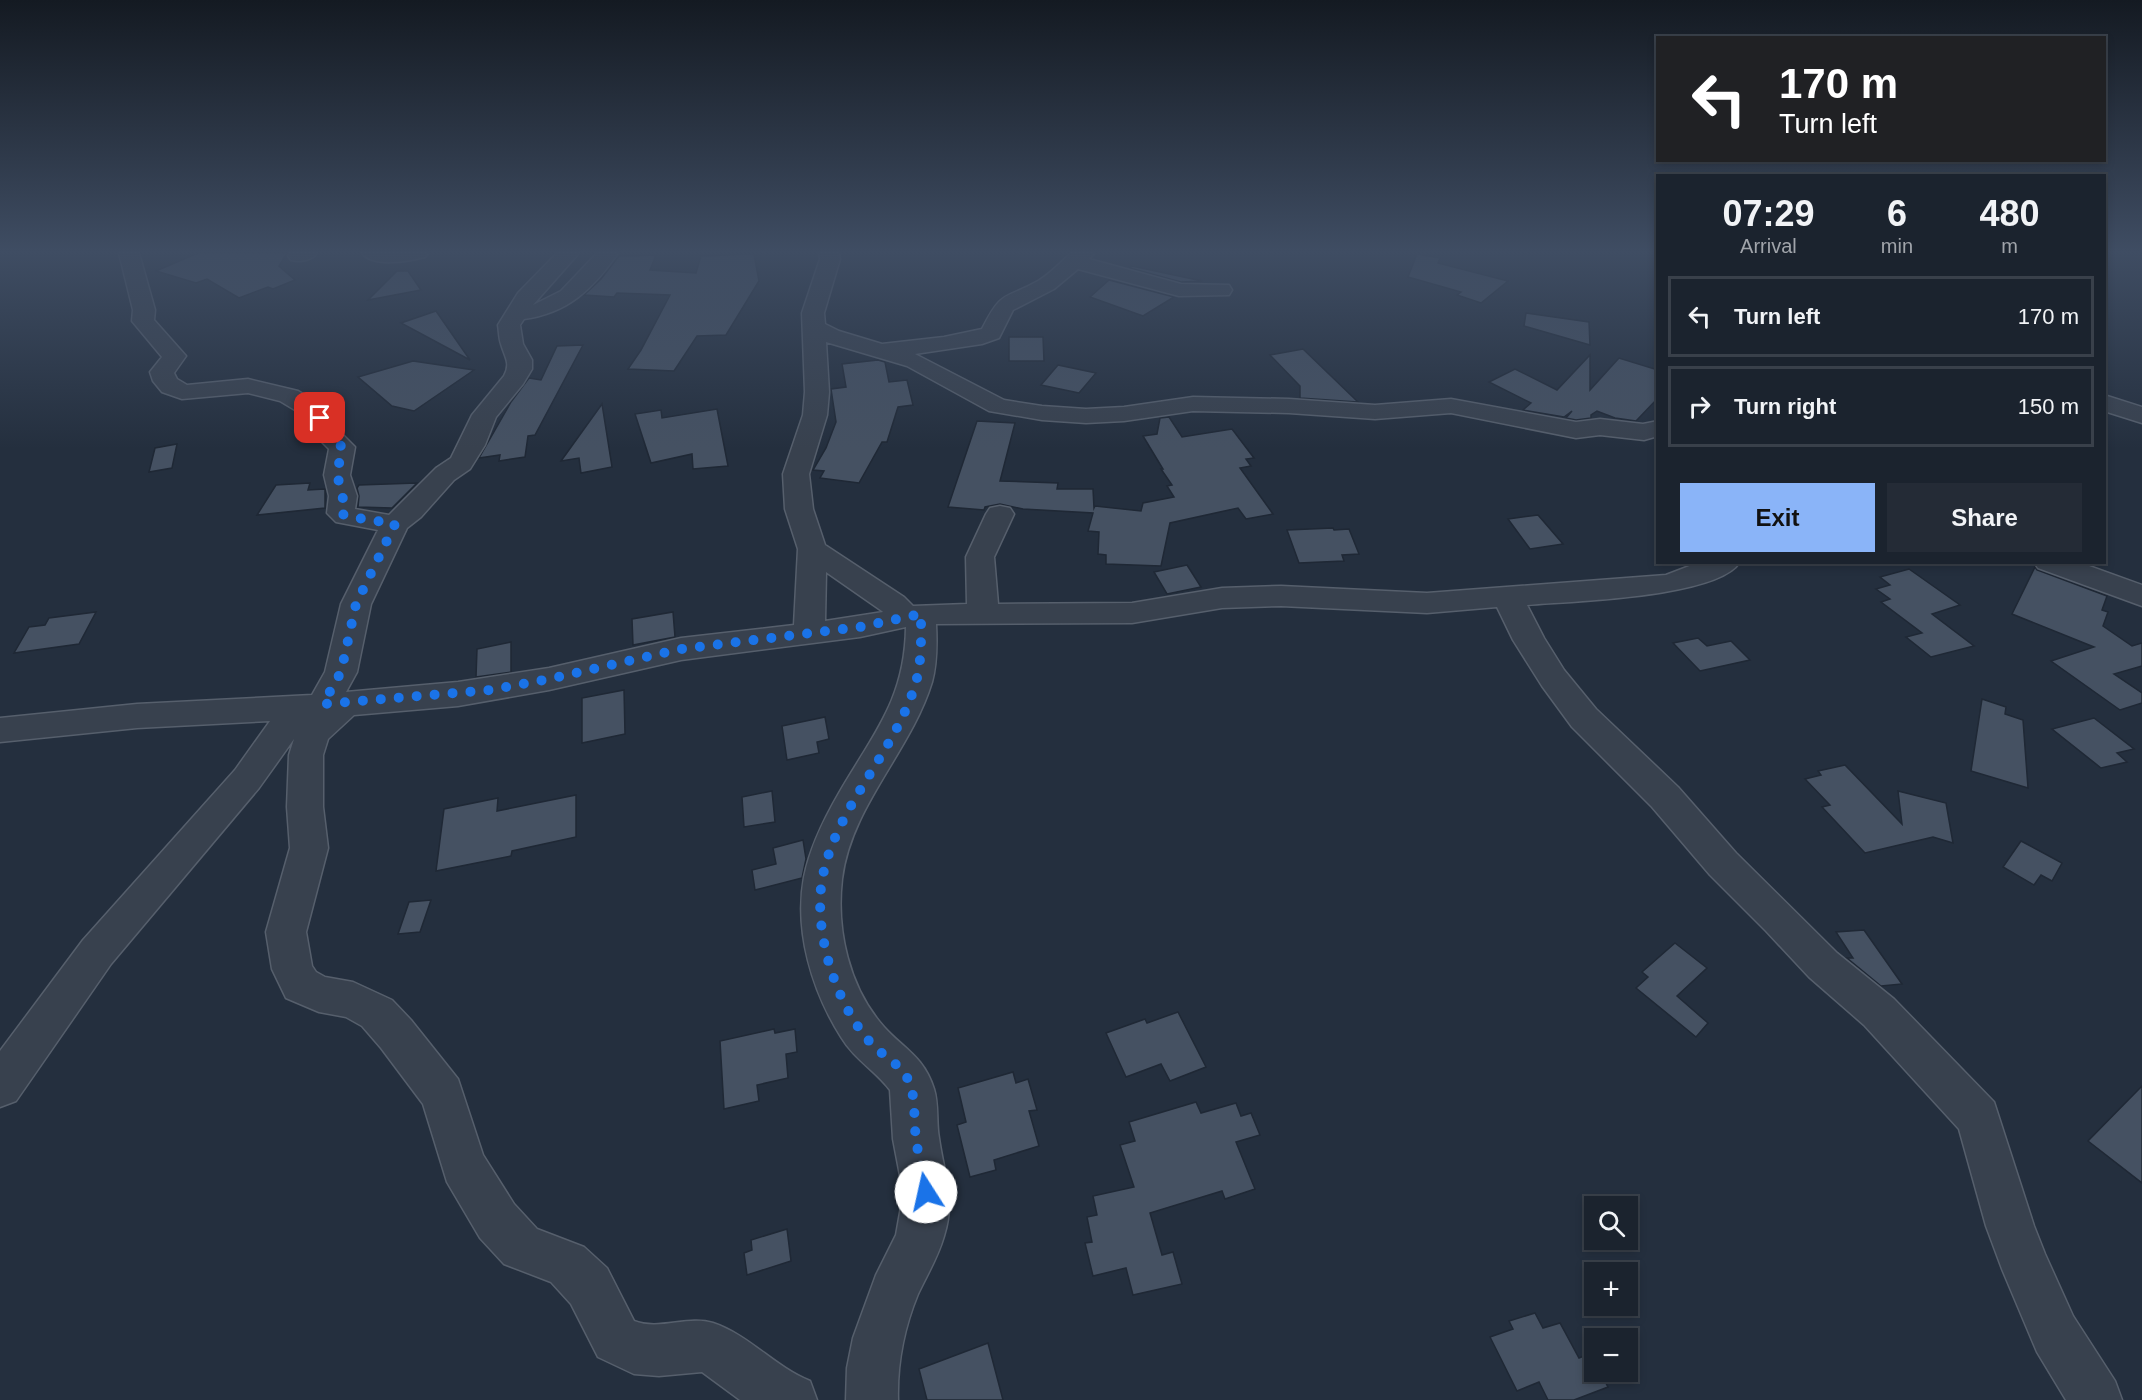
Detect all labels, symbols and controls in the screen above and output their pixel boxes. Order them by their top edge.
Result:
icon: left [1680,60,1758,138]
text: 170 m [1779,60,1898,107]
text: Turn left [1779,109,1877,139]
text: 07:29 [1722,193,1814,234]
text: 6 [1887,193,1907,234]
text: 480 [1979,193,2040,234]
text: Arrival [1740,235,1797,257]
text: min [1881,235,1913,257]
text: m [2001,235,2018,257]
icon: left [1683,300,1716,333]
text: Turn left [1734,304,1820,329]
text: 170 m [2018,304,2079,329]
icon: right [1683,390,1716,423]
pin [294,392,345,443]
text: Turn right [1734,394,1836,419]
text: 150 m [2018,394,2079,419]
icon: arrive [303,401,336,434]
button: Exit [1680,483,1875,552]
button: Share [1887,483,2082,552]
position arrow [894,1160,958,1224]
map controls [1584,1196,1638,1382]
button: search [1584,1196,1638,1250]
button: + [1584,1262,1638,1316]
button: − [1584,1328,1638,1382]

